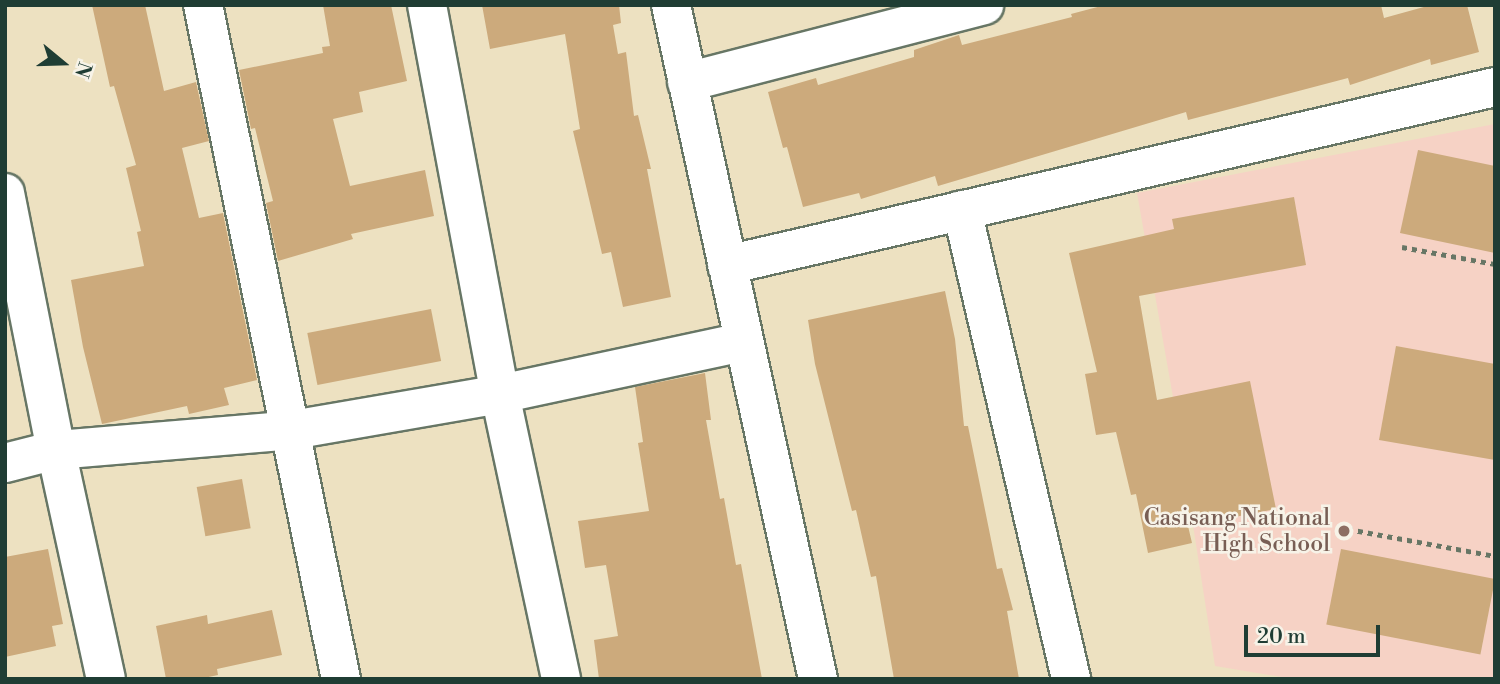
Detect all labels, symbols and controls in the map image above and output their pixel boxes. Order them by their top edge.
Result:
north arrow [28,28,98,98]
text: N [69,59,97,81]
place label: Casisang National High School [1144,504,1330,558]
marker: Casisang National High School [1336,523,1352,539]
scale bar [1248,610,1384,654]
text: 20 m [1257,624,1306,650]

